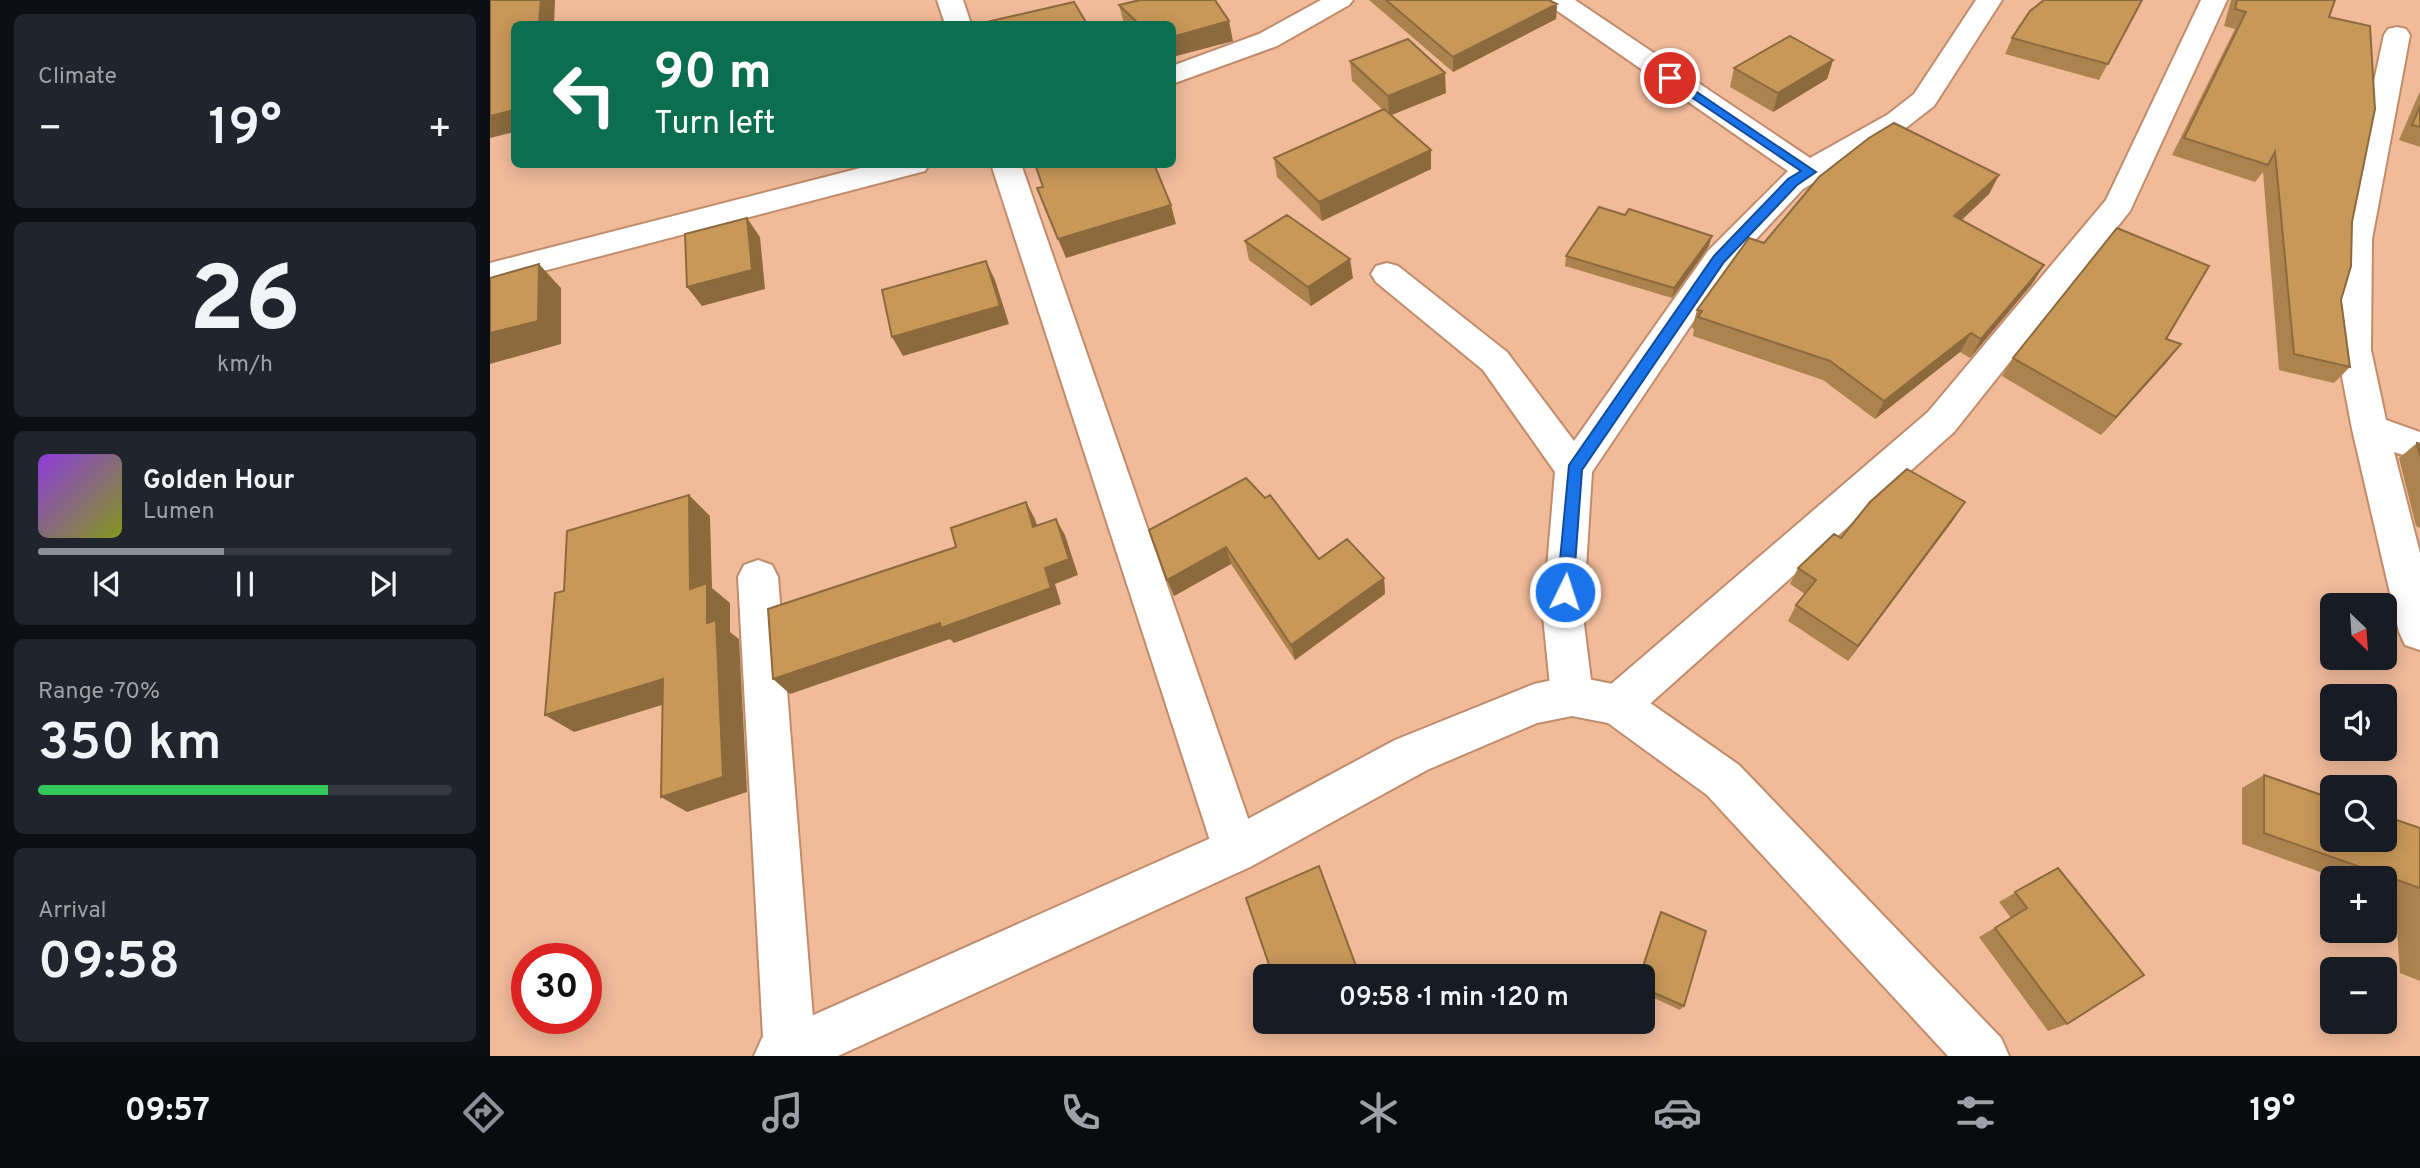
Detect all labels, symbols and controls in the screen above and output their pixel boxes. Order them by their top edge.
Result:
text: 90 m [654,44,772,106]
pin [1640,48,1700,108]
icon: left [539,49,630,140]
icon: arrive [1651,59,1689,97]
text: Climate [38,63,117,92]
text: 19° [208,97,282,163]
text: Turn left [654,105,775,145]
text: − [38,106,63,155]
text: + [427,106,452,155]
text: 26 [189,248,301,363]
text: km/h [217,351,273,380]
text: Golden Hour [143,465,294,498]
text: Lumen [143,498,214,527]
position arrow [1528,555,1602,629]
icon: previous [88,565,126,603]
icon: pause [226,565,264,603]
icon: next [364,565,402,603]
north arrow [2320,593,2398,670]
map controls [2320,593,2397,1034]
text: Range · 70% [38,678,160,707]
button: sound [2320,684,2397,761]
text: 350 km [38,712,222,778]
button: search [2320,775,2397,852]
button: + [2320,866,2397,943]
text: Arrival [38,897,107,926]
text: 09:58 [38,931,180,997]
speed limit sign: 30 [511,943,602,1034]
button: − [2320,957,2397,1034]
text: 09:58 · 1 min · 120 m [1339,982,1569,1015]
icon: directions [459,1088,508,1137]
icon: music [758,1088,807,1137]
icon: phone [1056,1088,1105,1137]
icon: climate [1354,1088,1403,1137]
icon: car [1653,1088,1702,1137]
icon: filters [1951,1088,2000,1137]
text: 09:57 [125,1092,210,1132]
text: 19° [2250,1092,2295,1132]

